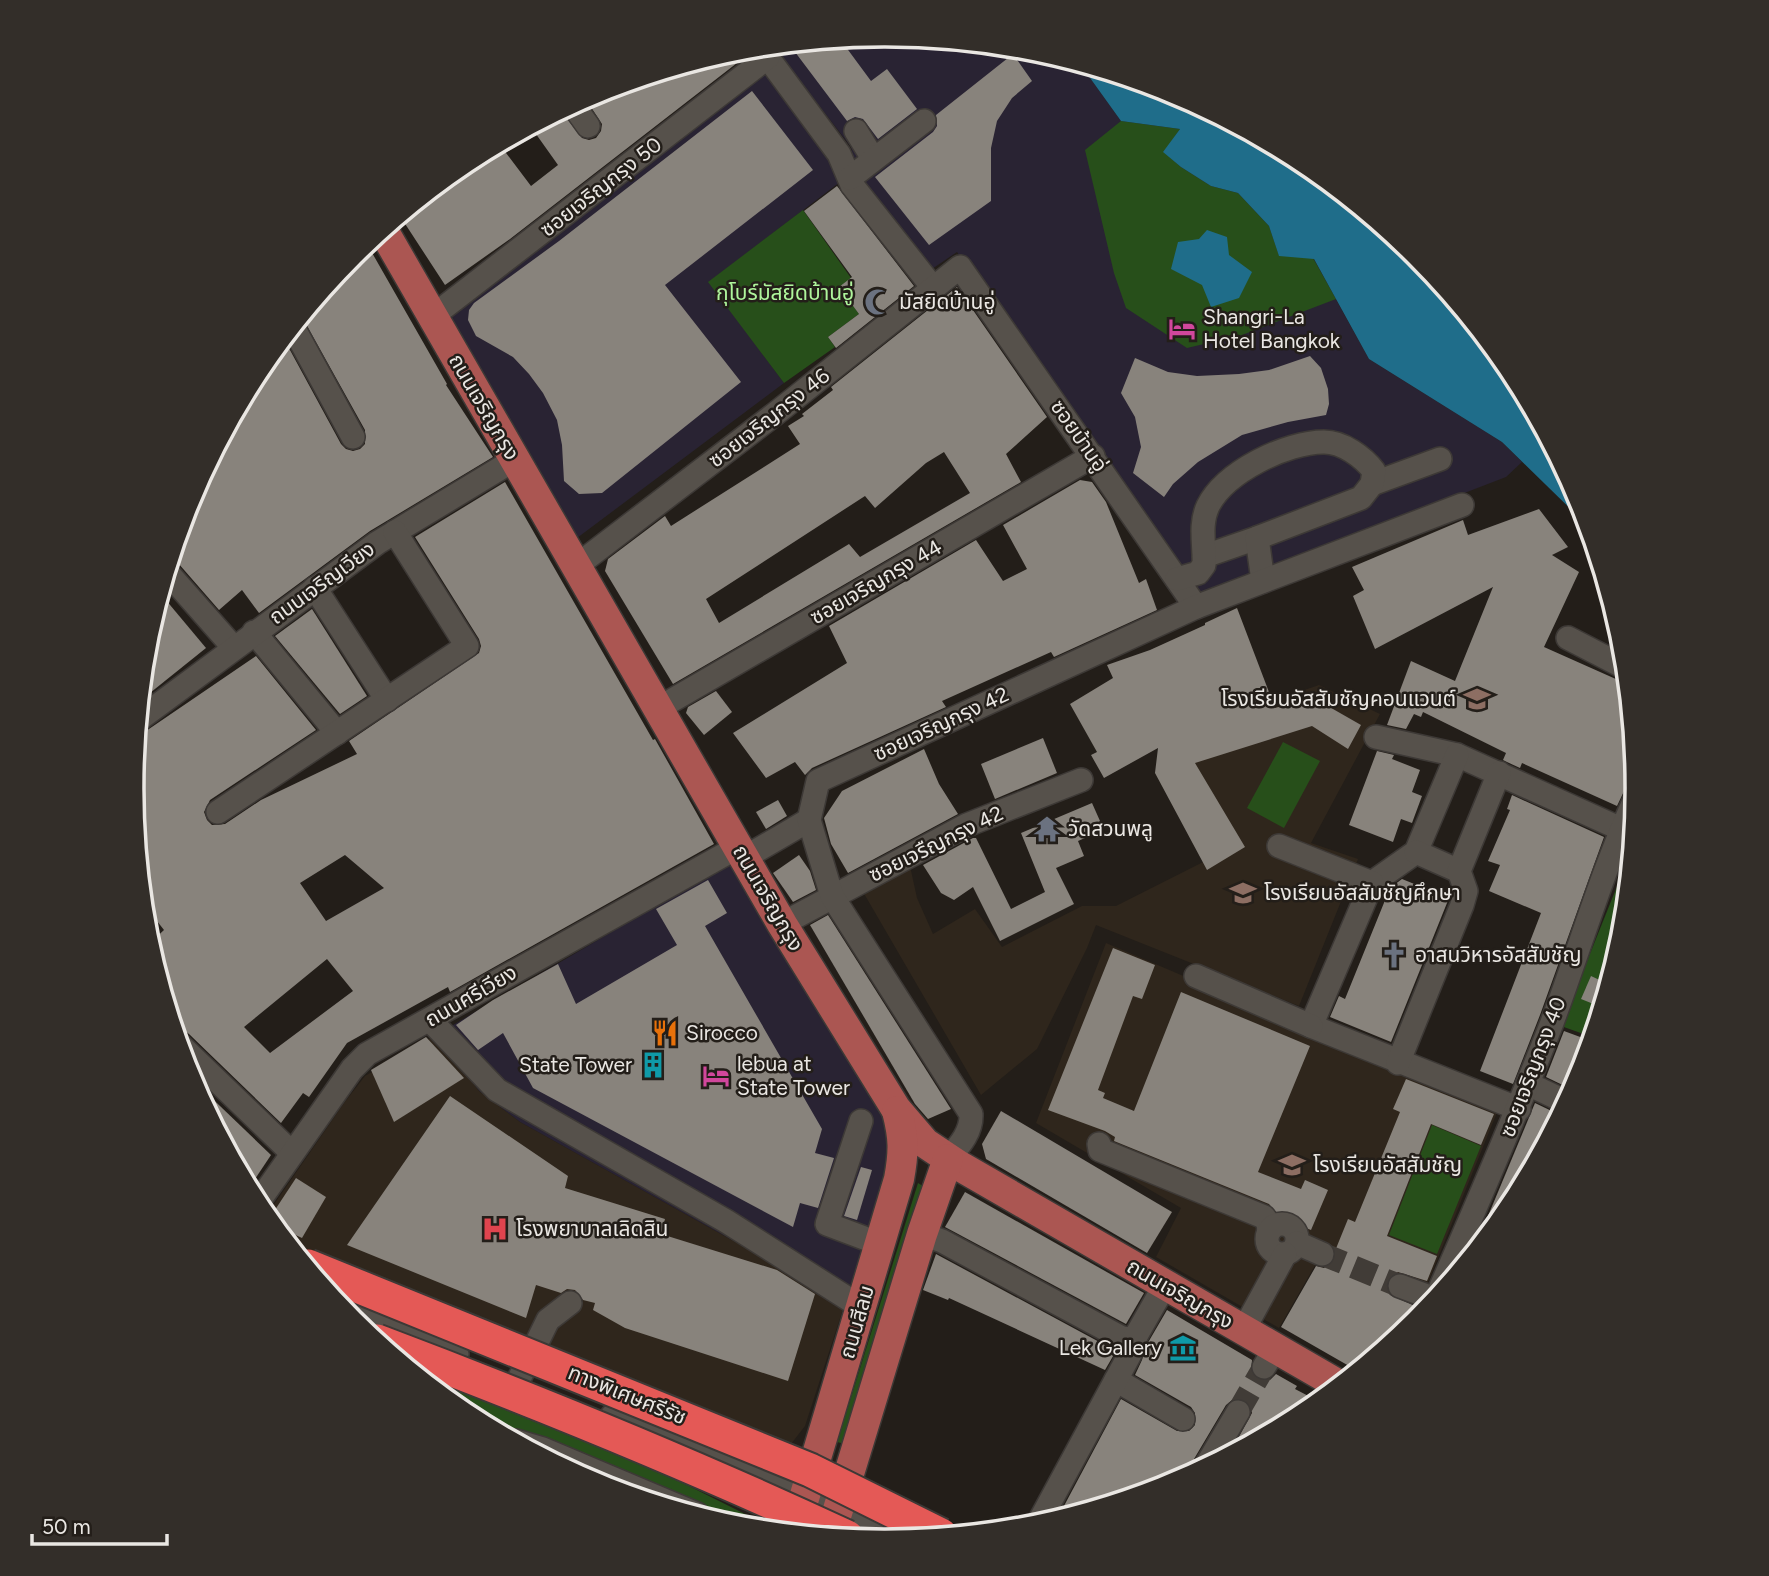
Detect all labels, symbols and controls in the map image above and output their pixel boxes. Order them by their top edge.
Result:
street label: ซอยเจริญกรุง 50 [535,131,667,243]
park label: กุโบร์มัสยิดบ้านอู่ [716,280,854,306]
mosque icon: มัสยิดบ้านอู่ [863,287,893,317]
place label: มัสยิดบ้านอู่ [899,289,995,315]
place label: Shangri-La Hotel Bangkok [1203,304,1341,353]
hotel icon: Shangri-La Hotel Bangkok [1167,314,1197,344]
street label: ถนนเจริญกรุง [443,349,525,465]
street label: ซอยเจริญกรุง 46 [703,363,835,473]
street label: ซอยบ้านอู่ [1045,395,1113,477]
street label: ซอยเจริญกรุง 44 [806,534,946,630]
street label: ถนนเจริญเวียง [264,536,379,629]
street label: ซอยเจริญกรุง 42 [869,681,1013,767]
school or university icon: โรงเรียนอัสสัมชัญคอนแวนต์ [1462,684,1492,714]
place label: โรงเรียนอัสสัมชัญคอนแวนต์ [1221,686,1456,711]
street label: ซอยเจรืญกรุง 42 [865,800,1007,888]
temple icon: วัดสวนพลู [1032,814,1062,844]
place label: วัดสวนพลู [1068,816,1153,842]
street label: ถนนเจริญกรุง [727,840,809,956]
school or university icon: โรงเรียนอัสสัมชัญศึกษา [1228,878,1258,908]
place label: โรงเรียนอัสสัมชัญศึกษา [1264,880,1461,905]
church icon: อาสนวิหารอัสสัมชัญ [1379,940,1409,970]
place label: อาสนวิหารอัสสัมชัญ [1415,942,1582,967]
street label: ถนนศรีเวียง [420,959,521,1032]
street label: ซอยเจริญกรุง 40 [1494,993,1572,1141]
restaurant icon: Sirocco [650,1018,680,1048]
place label: Sirocco [686,1020,758,1045]
building icon: State Tower [638,1050,668,1080]
place label: lebua at State Tower [737,1051,850,1100]
place label: State Tower [519,1052,632,1077]
hotel icon: lebua at State Tower [701,1061,731,1091]
school or university icon: โรงเรียนอัสสัมชัญ [1277,1150,1307,1180]
place label: โรงเรียนอัสสัมชัญ [1313,1152,1462,1177]
hospital icon: โรงพยาบาลเลิดสิน [480,1214,510,1244]
place label: โรงพยาบาลเลิดสิน [516,1216,668,1241]
street label: ถนนเจริญกรุง [1122,1253,1238,1335]
street label: ถนนสีลม [834,1282,879,1361]
museum icon: Lek Gallery [1168,1333,1198,1363]
place label: Lek Gallery [1059,1335,1162,1360]
street label: ทางพิเศษศรีรัช [565,1360,690,1430]
scale bar [32,1502,166,1546]
text: 50 m [42,1514,91,1539]

